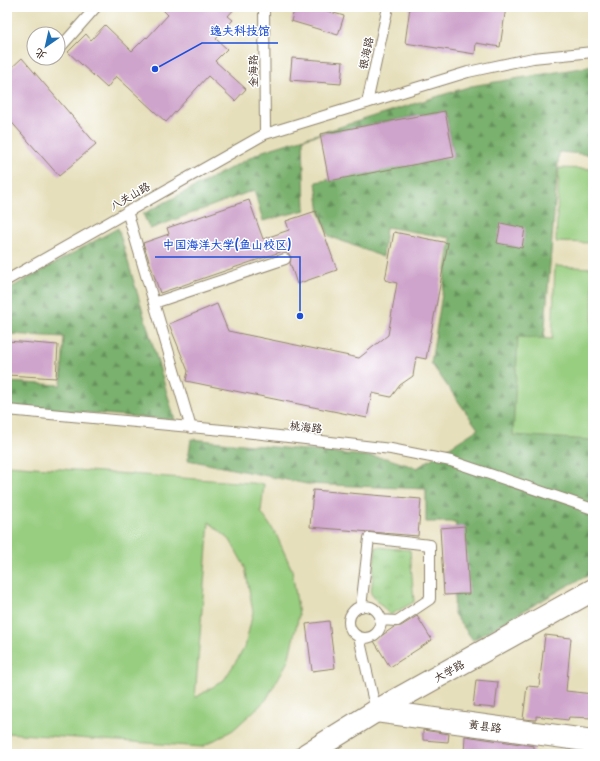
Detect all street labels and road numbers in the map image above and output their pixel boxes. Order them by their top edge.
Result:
street label: 银海路 [354,35,377,71]
street label: 金海路 [244,55,261,88]
street label: 八关山路 [106,177,153,214]
street label: 桃海路 [289,416,323,437]
street label: 大学路 [430,655,467,686]
street label: 黄县路 [468,715,503,736]

